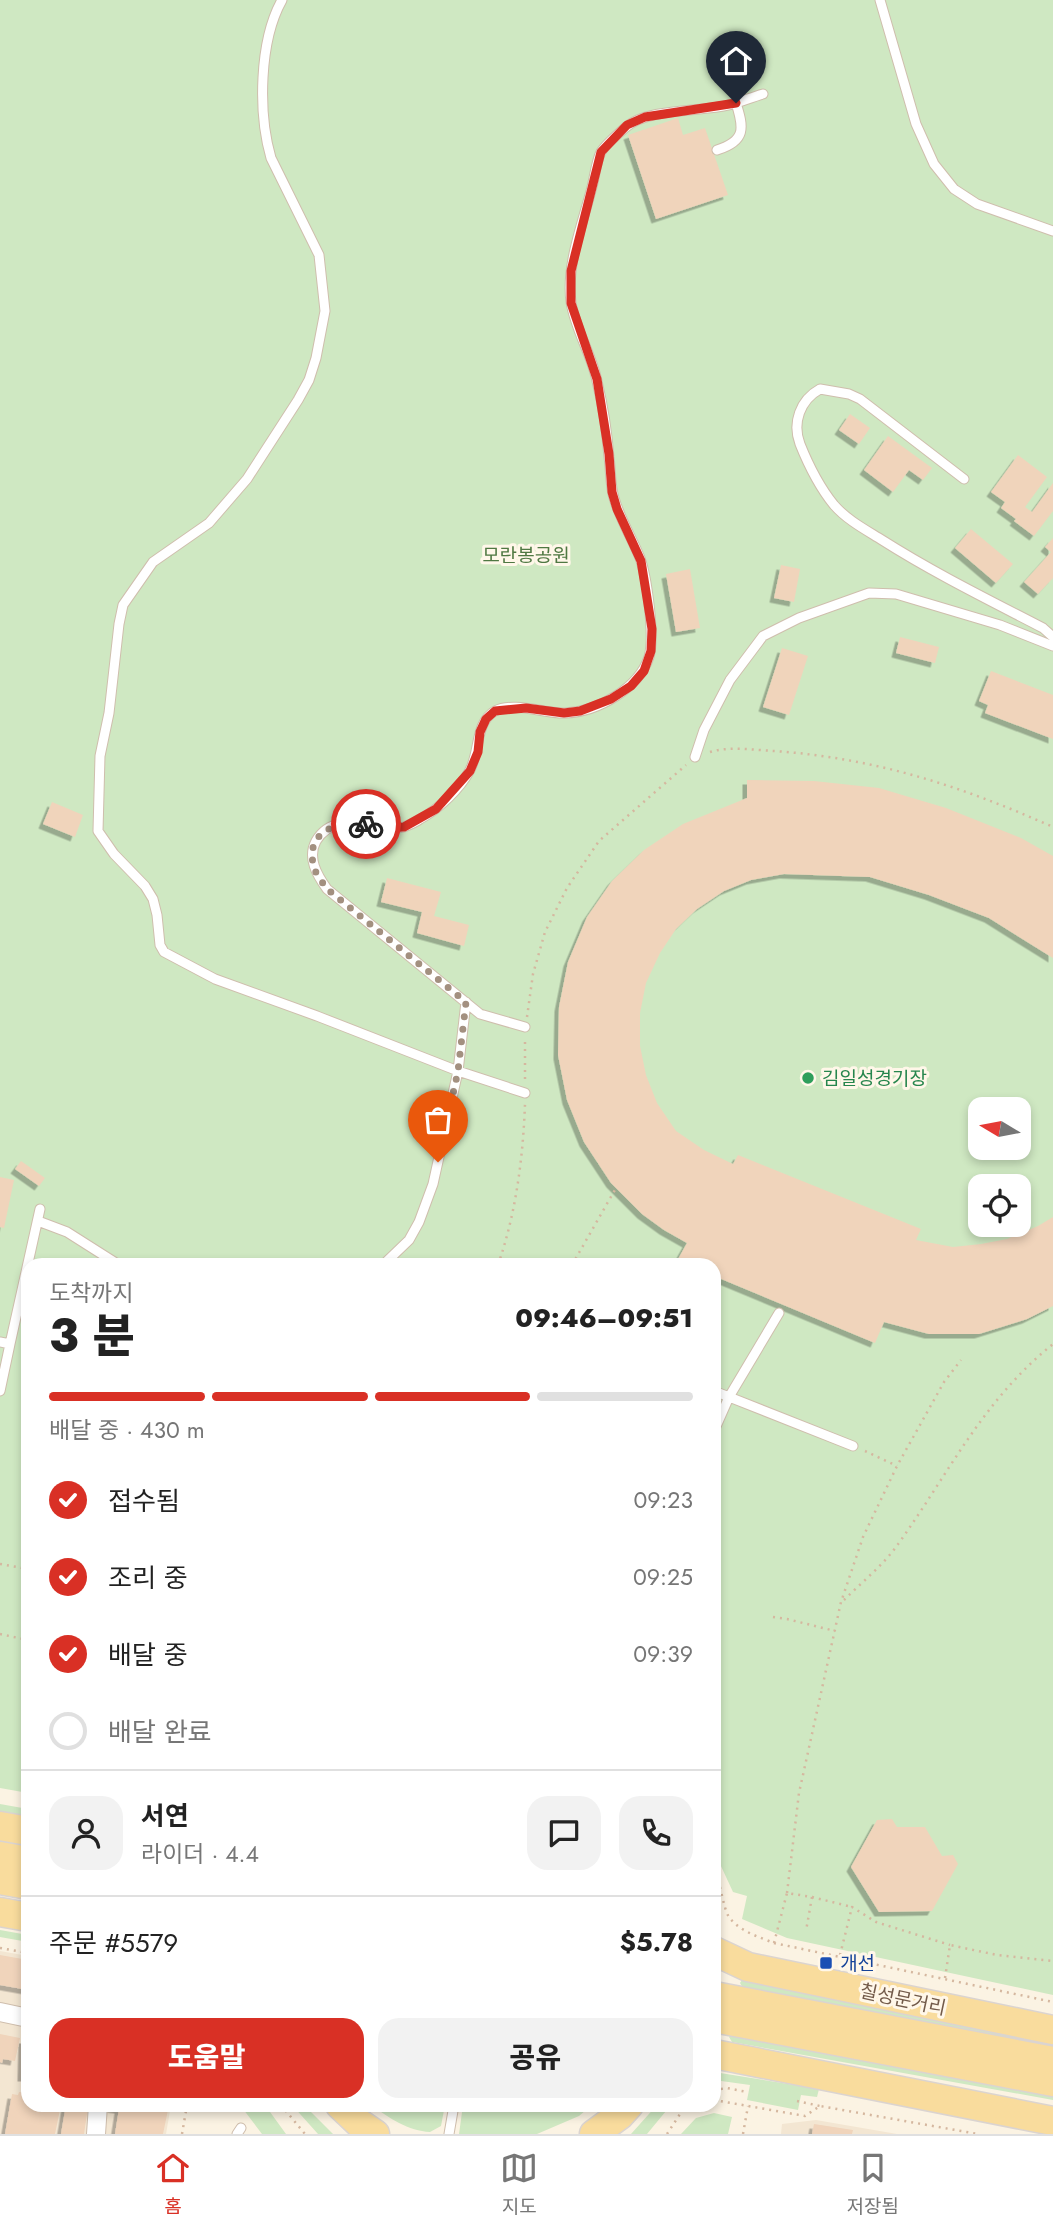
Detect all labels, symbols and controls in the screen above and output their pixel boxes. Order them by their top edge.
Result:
pin [706,31,766,103]
icon: home [717,42,755,80]
park label: 모란봉공원 [482,542,570,569]
courier [331,789,401,859]
icon: bike [347,805,385,843]
place label: 김일성경기장 [822,1065,927,1092]
marker: 김일성경기장 [800,1070,816,1086]
pin [408,1090,468,1162]
north arrow [968,1097,1031,1160]
map controls [968,1097,1031,1237]
icon: bag [419,1101,457,1139]
button: locate [968,1174,1031,1237]
text: 도착까지 [49,1276,134,1310]
text: 09:46–09:51 [515,1299,693,1337]
text: 3 분 [49,1303,135,1369]
text: 배달 중 · 430 m [49,1413,205,1447]
icon: check [49,1481,87,1519]
text: 접수됨 [108,1482,180,1520]
text: 09:23 [633,1483,693,1517]
icon: check [49,1558,87,1596]
text: 조리 중 [108,1559,188,1597]
text: 09:25 [633,1560,693,1594]
icon: check [49,1635,87,1673]
text: 배달 중 [108,1636,188,1674]
text: 09:39 [633,1637,693,1671]
text: 배달 완료 [108,1713,211,1751]
button: person [49,1796,123,1870]
button: chat [527,1796,601,1870]
button: phone [619,1796,693,1870]
text: 서연 [141,1797,189,1835]
text: 라이더 · 4.4 [141,1837,259,1871]
text: $5.78 [620,1923,693,1961]
text: 주문 #5579 [49,1924,178,1962]
place label: 개선 [840,1950,875,1977]
marker: 개선 [818,1955,834,1971]
street label: 칠성문거리 [857,1977,948,2022]
button: 도움말 [49,2018,364,2098]
button: 공유 [378,2018,693,2098]
tab: 홈 [154,2149,192,2220]
tab: 지도 [500,2149,538,2220]
tab: 저장됨 [846,2149,899,2220]

